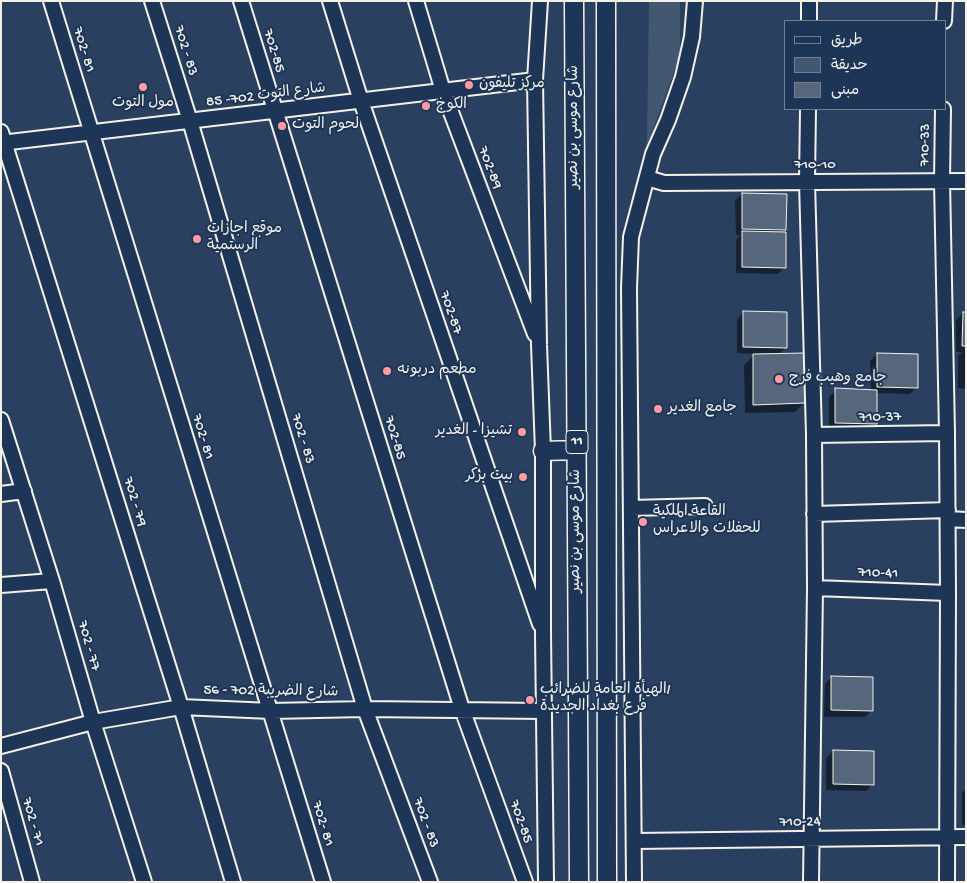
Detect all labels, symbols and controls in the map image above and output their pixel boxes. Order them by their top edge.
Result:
legend [784,20,947,110]
street label: 702 - 83 [169,24,201,78]
street label: 702- 81 [68,25,98,75]
street label: 702-85 [258,27,288,75]
text: طريق [831,32,863,50]
text: حديقة [831,57,868,75]
street label: شارع موسى بن نصير [566,65,584,189]
place label: مركز تليفون [479,76,545,94]
marker: مركز تليفون [463,79,475,91]
street label: شارع التوت 702- 85 [205,80,327,112]
marker: مول التوت [137,81,149,93]
text: مبنى [831,82,859,100]
place label: مول التوت [112,95,174,113]
place label: الكوخ [436,97,467,115]
marker: الكوخ [420,100,432,112]
place label: لحوم التوت [292,117,359,135]
marker: لحوم التوت [276,120,288,132]
street label: 710-33 [917,124,935,166]
street label: 702-89 [473,144,505,192]
street label: 710-10 [794,157,836,175]
place label: موقع اجازات الرستمية [207,221,282,256]
marker: موقع اجازات الرستمية [191,233,203,245]
street label: 702-87 [434,289,466,337]
place label: مطعم دربونه [397,362,477,380]
marker: مطعم دربونه [381,365,393,377]
place label: جامع وهيب فرج [789,370,886,388]
marker: جامع وهيب فرج [773,373,785,385]
place label: جامع الغدير [668,400,737,418]
marker: جامع الغدير [652,403,664,415]
street label: 710-37 [859,409,901,427]
street label: 702- 81 [187,412,217,462]
street label: 702 - 83 [286,412,318,466]
street label: 702-85 [379,414,409,462]
place label: تشيزا - الغدير [436,423,512,441]
marker: تشيزا - الغدير [516,426,528,438]
road number: 11 [566,431,588,454]
place label: بيت بركر [466,468,513,486]
street label: شارع موسى بن نصير [568,469,586,593]
marker: بيت بركر [517,471,529,483]
street label: 702 - 79 [118,475,150,529]
place label: القاعة الملكية للحفلات والاعراس [653,504,761,539]
marker: القاعة الملكية للحفلات والاعراس [637,516,649,528]
street label: 710-41 [858,564,898,584]
street label: 702 - 77 [72,619,104,673]
street label: شارع الضريبة 702 - 56 [203,682,339,702]
place label: الهيأة العامة للضرائب/ فرع بغداد الجديدة [540,682,670,717]
marker: الهيأة العامة للضرائب/ فرع بغداد الجديدة [524,694,536,706]
street label: 702 - 71 [17,796,47,848]
street label: 702 - 83 [408,796,442,850]
street label: 702-85 [504,798,536,846]
street label: 702- 81 [307,799,337,849]
street label: 710-24 [779,814,821,832]

